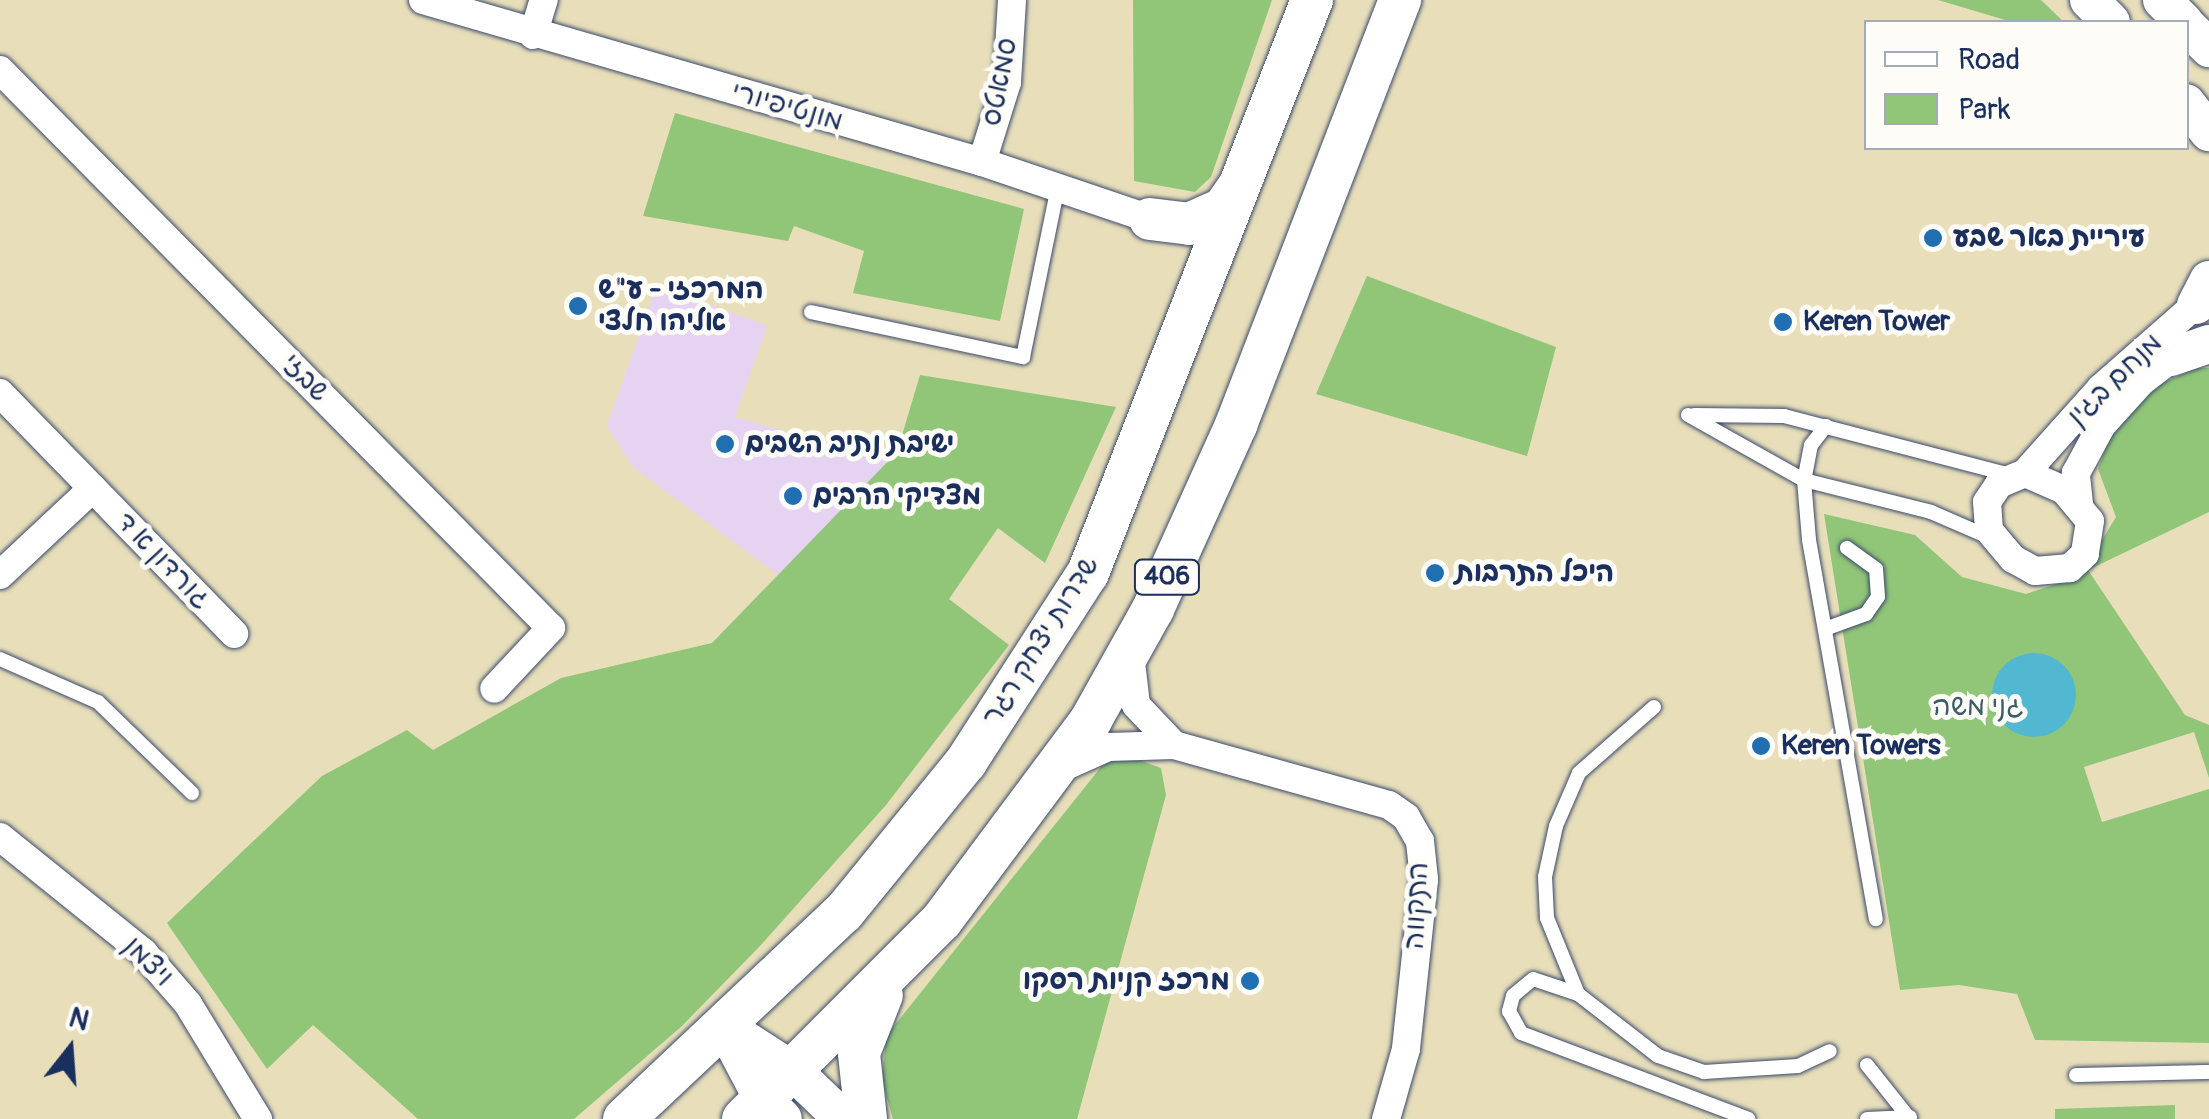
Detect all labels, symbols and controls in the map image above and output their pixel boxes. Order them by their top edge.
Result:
legend [1864,20,2189,150]
street label: סמאטס [975,35,1025,129]
text: Road [1958,41,2020,78]
street label: מונטיפיורי [727,75,847,139]
text: Park [1958,91,2011,128]
place label: עיריית באר שבע [1953,221,2146,255]
marker: עיריית באר שבע [1922,227,1944,249]
place label: המרכזי - ע"ש אליהו חלצי [598,273,764,339]
marker: המרכזי - ע"ש אליהו חלצי [567,295,589,317]
place label: Keren Tower [1803,305,1950,339]
marker: Keren Tower [1772,311,1794,333]
street label: מנחם בגין [2061,327,2169,433]
street label: שבזי [274,347,336,409]
place label: ישיבת נתיב השבים [745,427,954,461]
marker: ישיבת נתיב השבים [714,433,736,455]
place label: מצדיקי הרבים [813,479,981,513]
marker: מצדיקי הרבים [782,485,804,507]
street label: גורדון א ד [109,505,217,617]
street label: שדרות יצחק רגר [975,550,1107,732]
place label: היכל התרבות [1455,556,1614,590]
road number: 406 [1132,557,1202,597]
marker: היכל התרבות [1424,562,1446,584]
park label: גני משה [1932,690,2024,724]
place label: Keren Towers [1781,729,1941,763]
marker: Keren Towers [1750,735,1772,757]
street label: התקווה [1398,861,1436,951]
street label: ויצמן [116,930,180,994]
place label: מרכז קניות רסקו [1023,964,1230,998]
marker: מרכז קניות רסקו [1239,970,1261,992]
north arrow [20,999,120,1099]
text: N [65,1000,93,1039]

